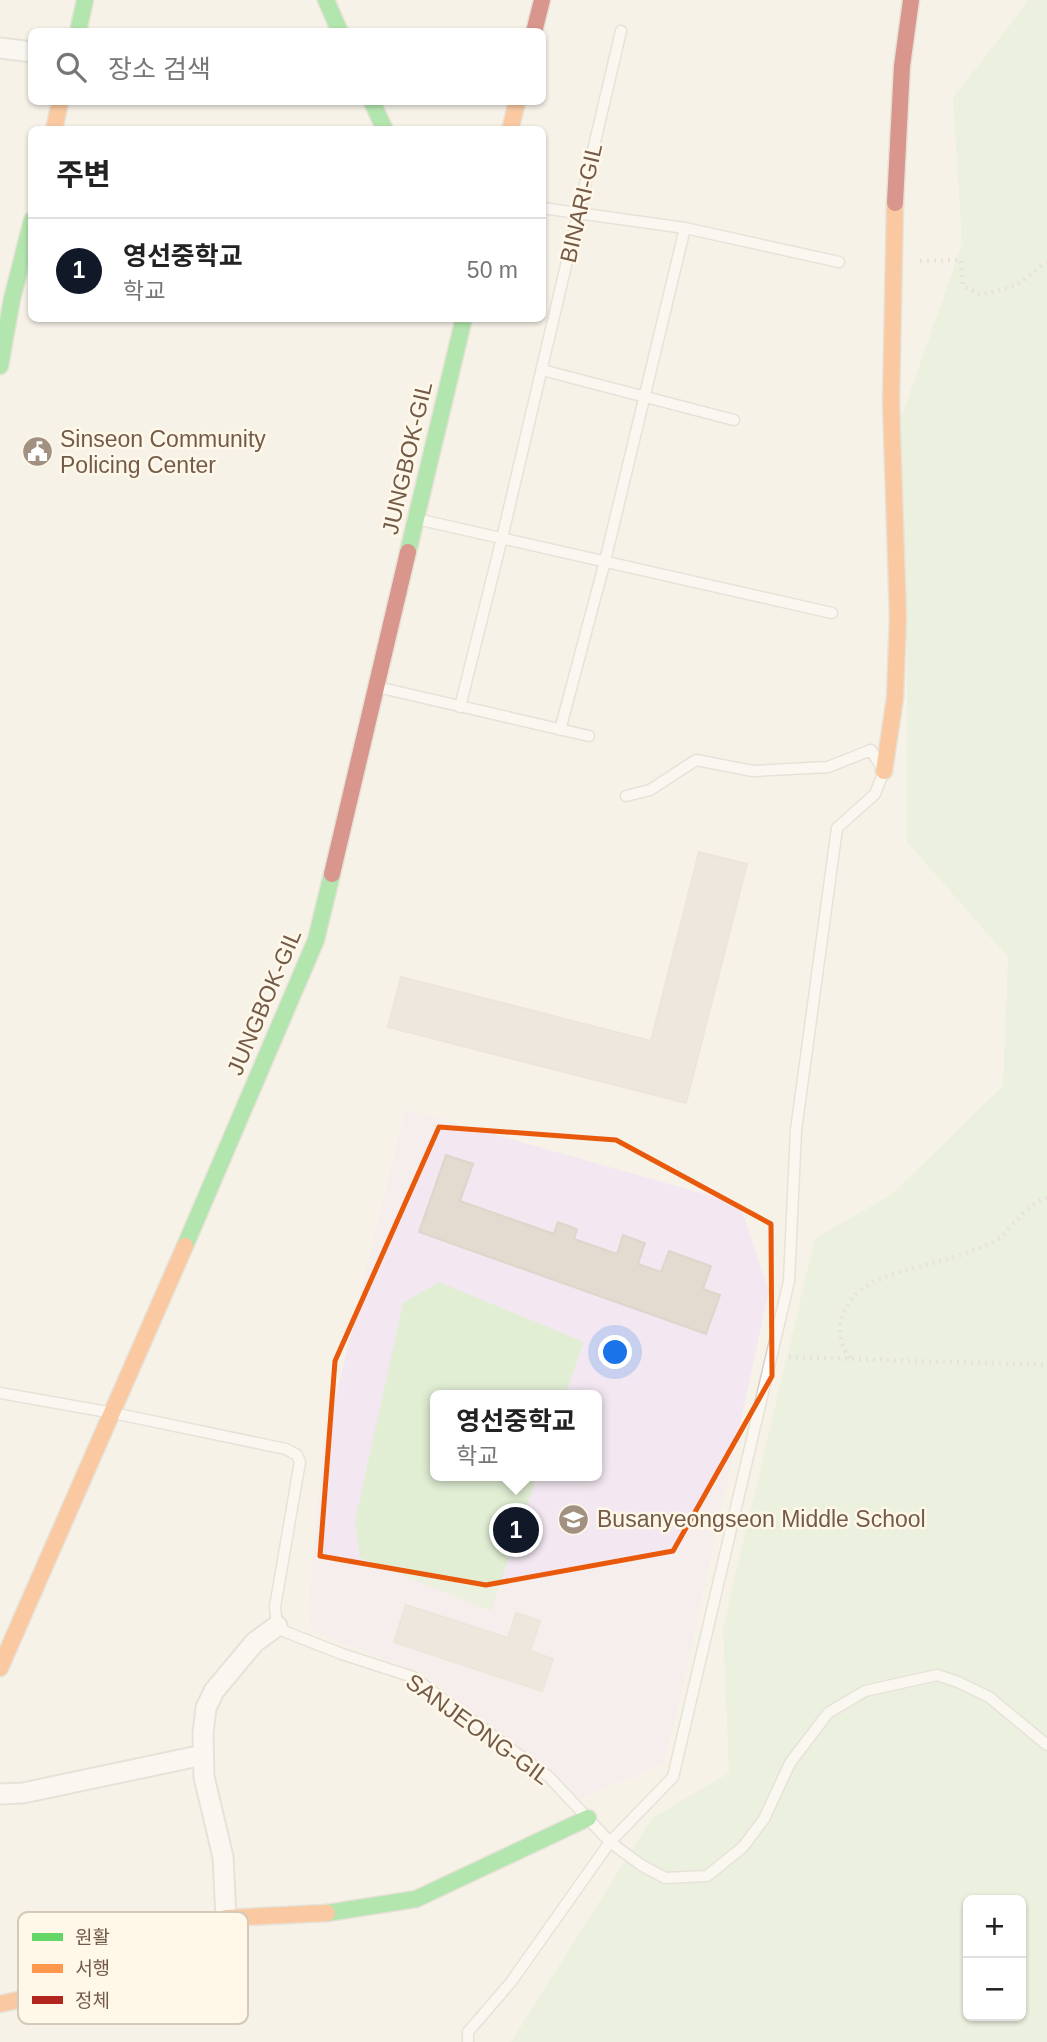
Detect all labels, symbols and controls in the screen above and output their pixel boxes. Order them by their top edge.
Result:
search box [28,28,546,105]
icon: search [52,48,90,86]
text: 장소 검색 [108,54,211,84]
street label: BINARI-GIL [555,141,607,265]
text: 주변 [56,158,111,191]
text: 영선중학교 [123,241,243,271]
text: 1 [73,257,85,283]
text: 50 m [467,257,518,283]
text: 학교 [123,278,165,304]
street label: JUNGBOK-GIL [377,379,437,537]
place label: Sinseon Community Policing Center [60,426,266,478]
public building icon: Sinseon Community Policing Center [20,435,54,469]
street label: JUNGBOK-GIL [222,925,307,1079]
your location [598,1335,632,1369]
popup [430,1390,602,1481]
text: 영선중학교 [456,1406,576,1436]
text: 학교 [456,1443,499,1469]
school or university icon: Busanyeongseon Middle School [557,1502,591,1536]
pin: 1 [493,1504,539,1556]
place label: Busanyeongseon Middle School [597,1506,926,1532]
street label: SANJEONG-GIL [401,1668,555,1790]
map controls [963,1895,1026,2021]
button: + [963,1895,1026,1958]
legend [18,1912,248,2024]
text: 원활 [75,1927,110,1948]
text: 서행 [75,1958,110,1979]
button: − [963,1958,1026,2021]
text: 정체 [75,1990,110,2011]

